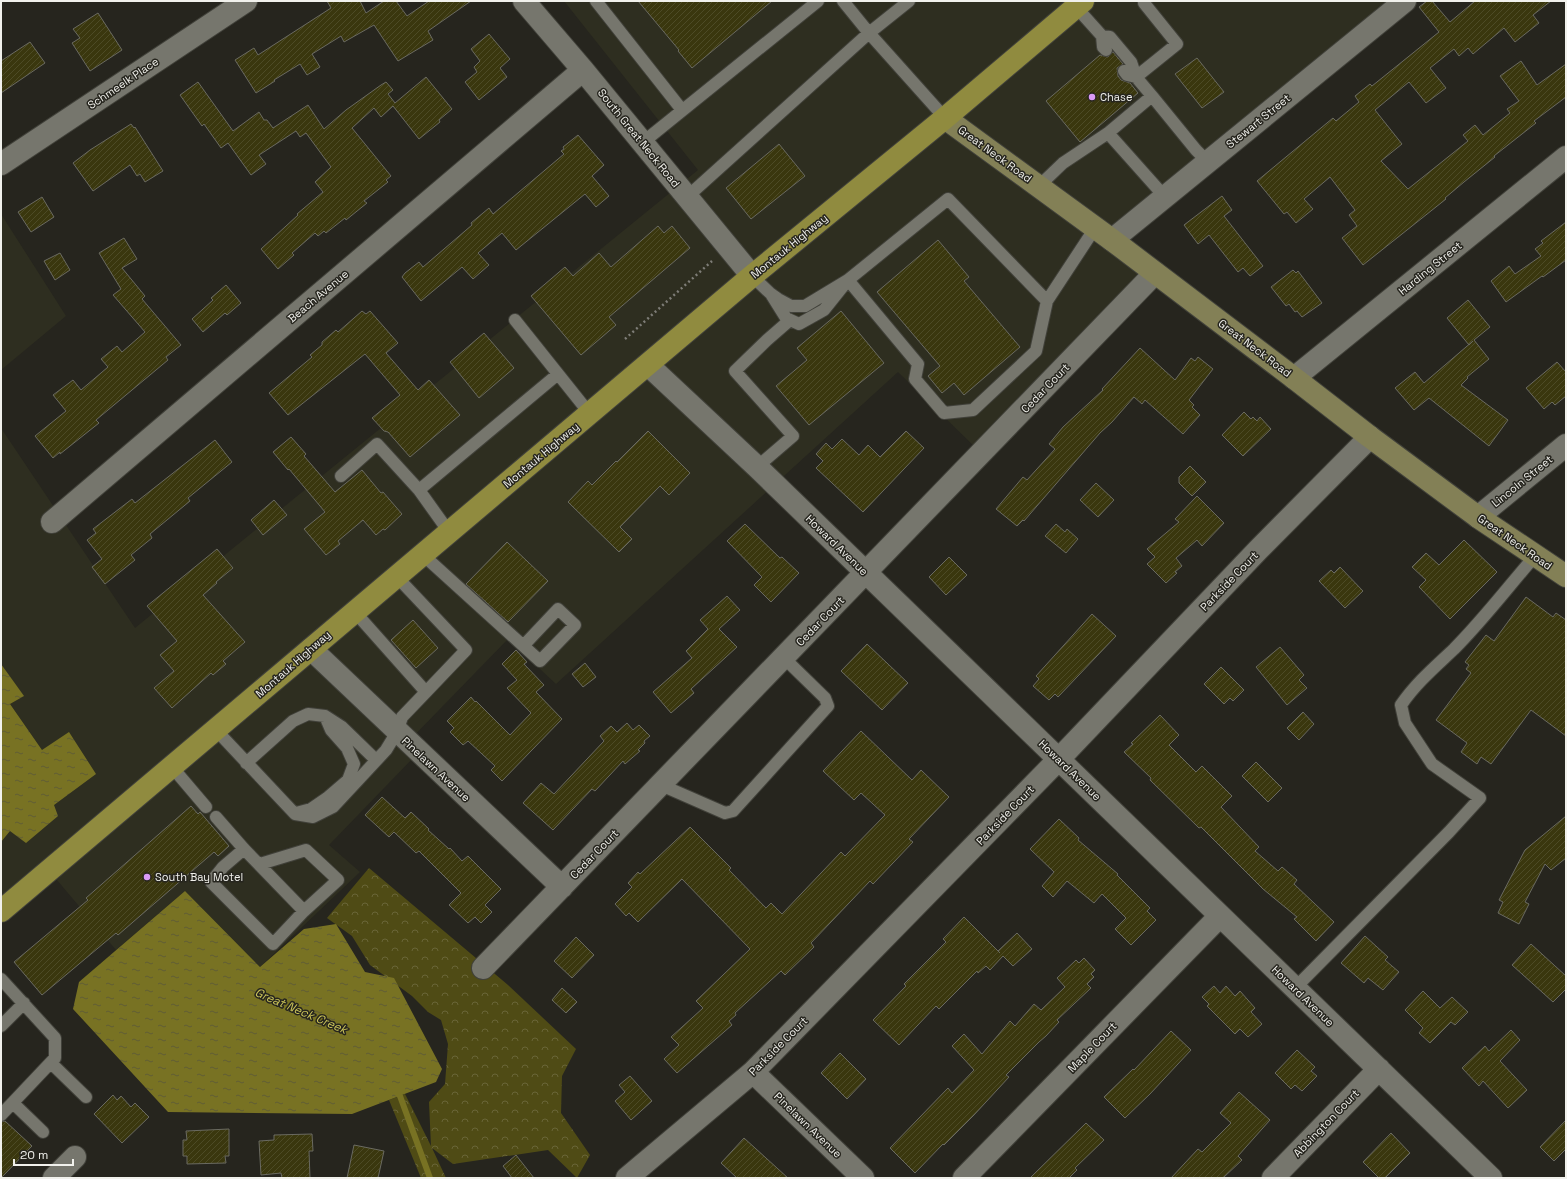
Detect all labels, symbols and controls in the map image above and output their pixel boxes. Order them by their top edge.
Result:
street label: Schmeelk Place [85,54,161,112]
street label: South Great Neck Road [595,86,683,190]
place label: Chase [1100,90,1132,104]
street label: Stewart Street [1223,91,1293,151]
marker: Chase [1087,92,1097,102]
street label: Great Neck Road [955,123,1035,185]
street label: Montauk Highway [748,211,830,281]
street label: Harding Street [1395,238,1465,298]
street label: Beach Avenue [285,267,351,325]
street label: Great Neck Road [1216,316,1294,380]
street label: Cedar Court [1018,360,1072,416]
street label: Montauk Highway [500,419,582,491]
street label: Lincoln Street [1489,452,1555,510]
street label: Great Neck Road [1475,511,1555,573]
street label: Howard Avenue [803,512,871,578]
street label: Parkside Court [1197,548,1261,614]
street label: Cedar Court [793,593,847,649]
street label: Montauk Highway [253,628,333,700]
street label: Pinelawn Avenue [399,734,473,804]
street label: Howard Avenue [1036,737,1104,803]
street label: Parkside Court [973,782,1037,848]
street label: Cedar Court [567,826,621,882]
place label: South Bay Motel [155,870,243,884]
marker: South Bay Motel [142,872,152,882]
street label: Howard Avenue [1269,963,1337,1029]
water label: Great Neck Creek [252,984,351,1038]
street label: Parkside Court [746,1014,810,1078]
street label: Maple Court [1064,1019,1120,1075]
street label: Abbington Court [1290,1086,1362,1160]
street label: Pinelawn Avenue [771,1089,845,1161]
scale bar [14,1141,73,1167]
text: 20 m [20,1147,48,1163]

